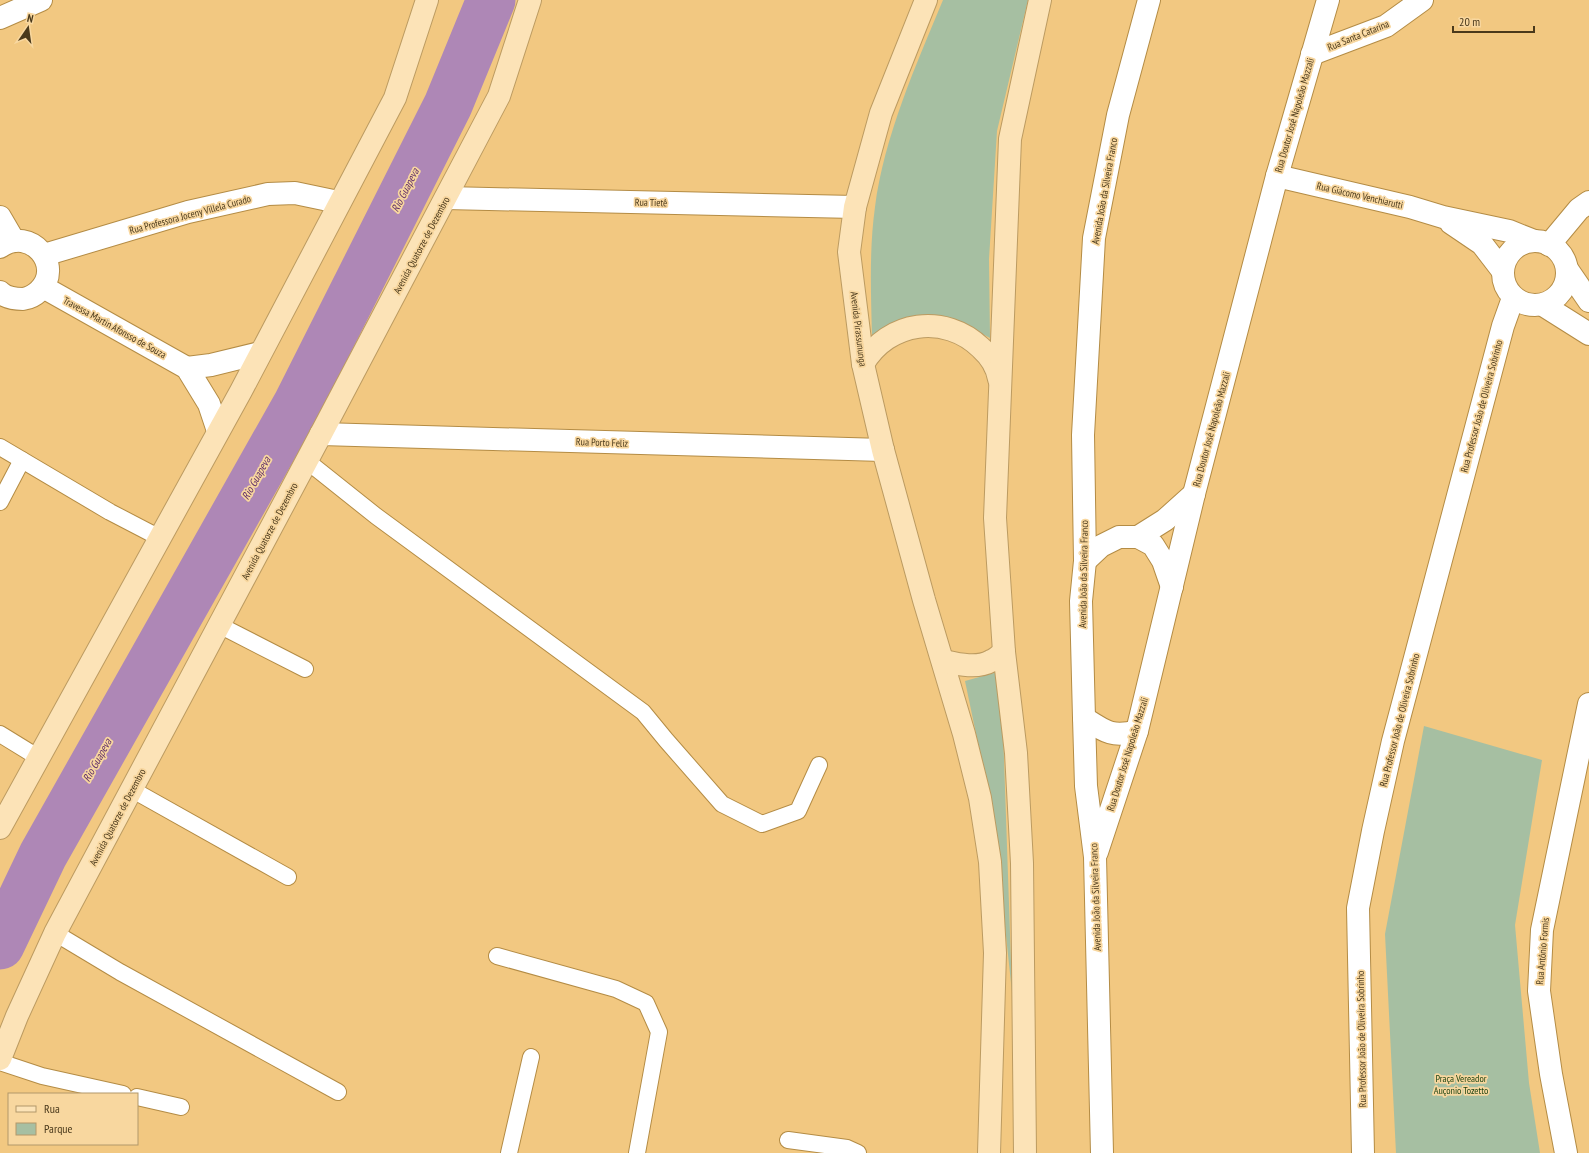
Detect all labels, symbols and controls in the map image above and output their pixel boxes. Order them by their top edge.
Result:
north arrow [8,8,48,48]
scale bar [1453,8,1534,34]
text: N [26,11,35,26]
text: 20 m [1459,14,1480,29]
street label: Rua Santa Catarina [1325,17,1391,54]
street label: Rua Doutor José Napoleão Mazzali [1272,56,1317,174]
street label: Avenida João da Silveira Franco [1089,137,1120,245]
water label: Rio Guapeva [388,165,422,214]
street label: Rua Giácomo Venchiarutti [1315,179,1404,212]
street label: Rua Professora Joceny Villela Curado [128,192,252,237]
street label: Avenida Quatorze de Dezembro [390,194,453,296]
street label: Rua Tietê [635,196,667,209]
street label: Avenida Pirassununga [847,291,870,367]
street label: Travessa Martin Afonsso de Souza [61,294,169,361]
street label: Rua Professor João de Oliveira Sobrinho [1458,338,1505,474]
street label: Rua Doutor José Napoleão Mazzali [1190,370,1233,488]
street label: Rua Porto Feliz [576,435,629,450]
water label: Rio Guapeva [238,453,274,502]
street label: Avenida Quatorze de Dezembro [238,480,301,582]
street label: Avenida João da Silveira Franco [1076,520,1091,628]
street label: Rua Professor João de Oliveira Sobrinho [1377,652,1422,788]
street label: Rua Doutor José Napoleão Mazzali [1104,696,1151,813]
water label: Rio Guapeva [79,735,115,784]
street label: Avenida Quatorze de Dezembro [86,766,149,868]
street label: Avenida João da Silveira Franco [1087,843,1104,951]
street label: Rua Antônio Formis [1533,916,1552,985]
street label: Rua Professor João de Oliveira Sobrinho [1354,971,1369,1107]
park label: Praça Vereador Auçonio Tozetto [1434,1072,1488,1097]
legend [8,1093,138,1145]
text: Rua [44,1101,60,1116]
text: Parque [44,1121,73,1136]

